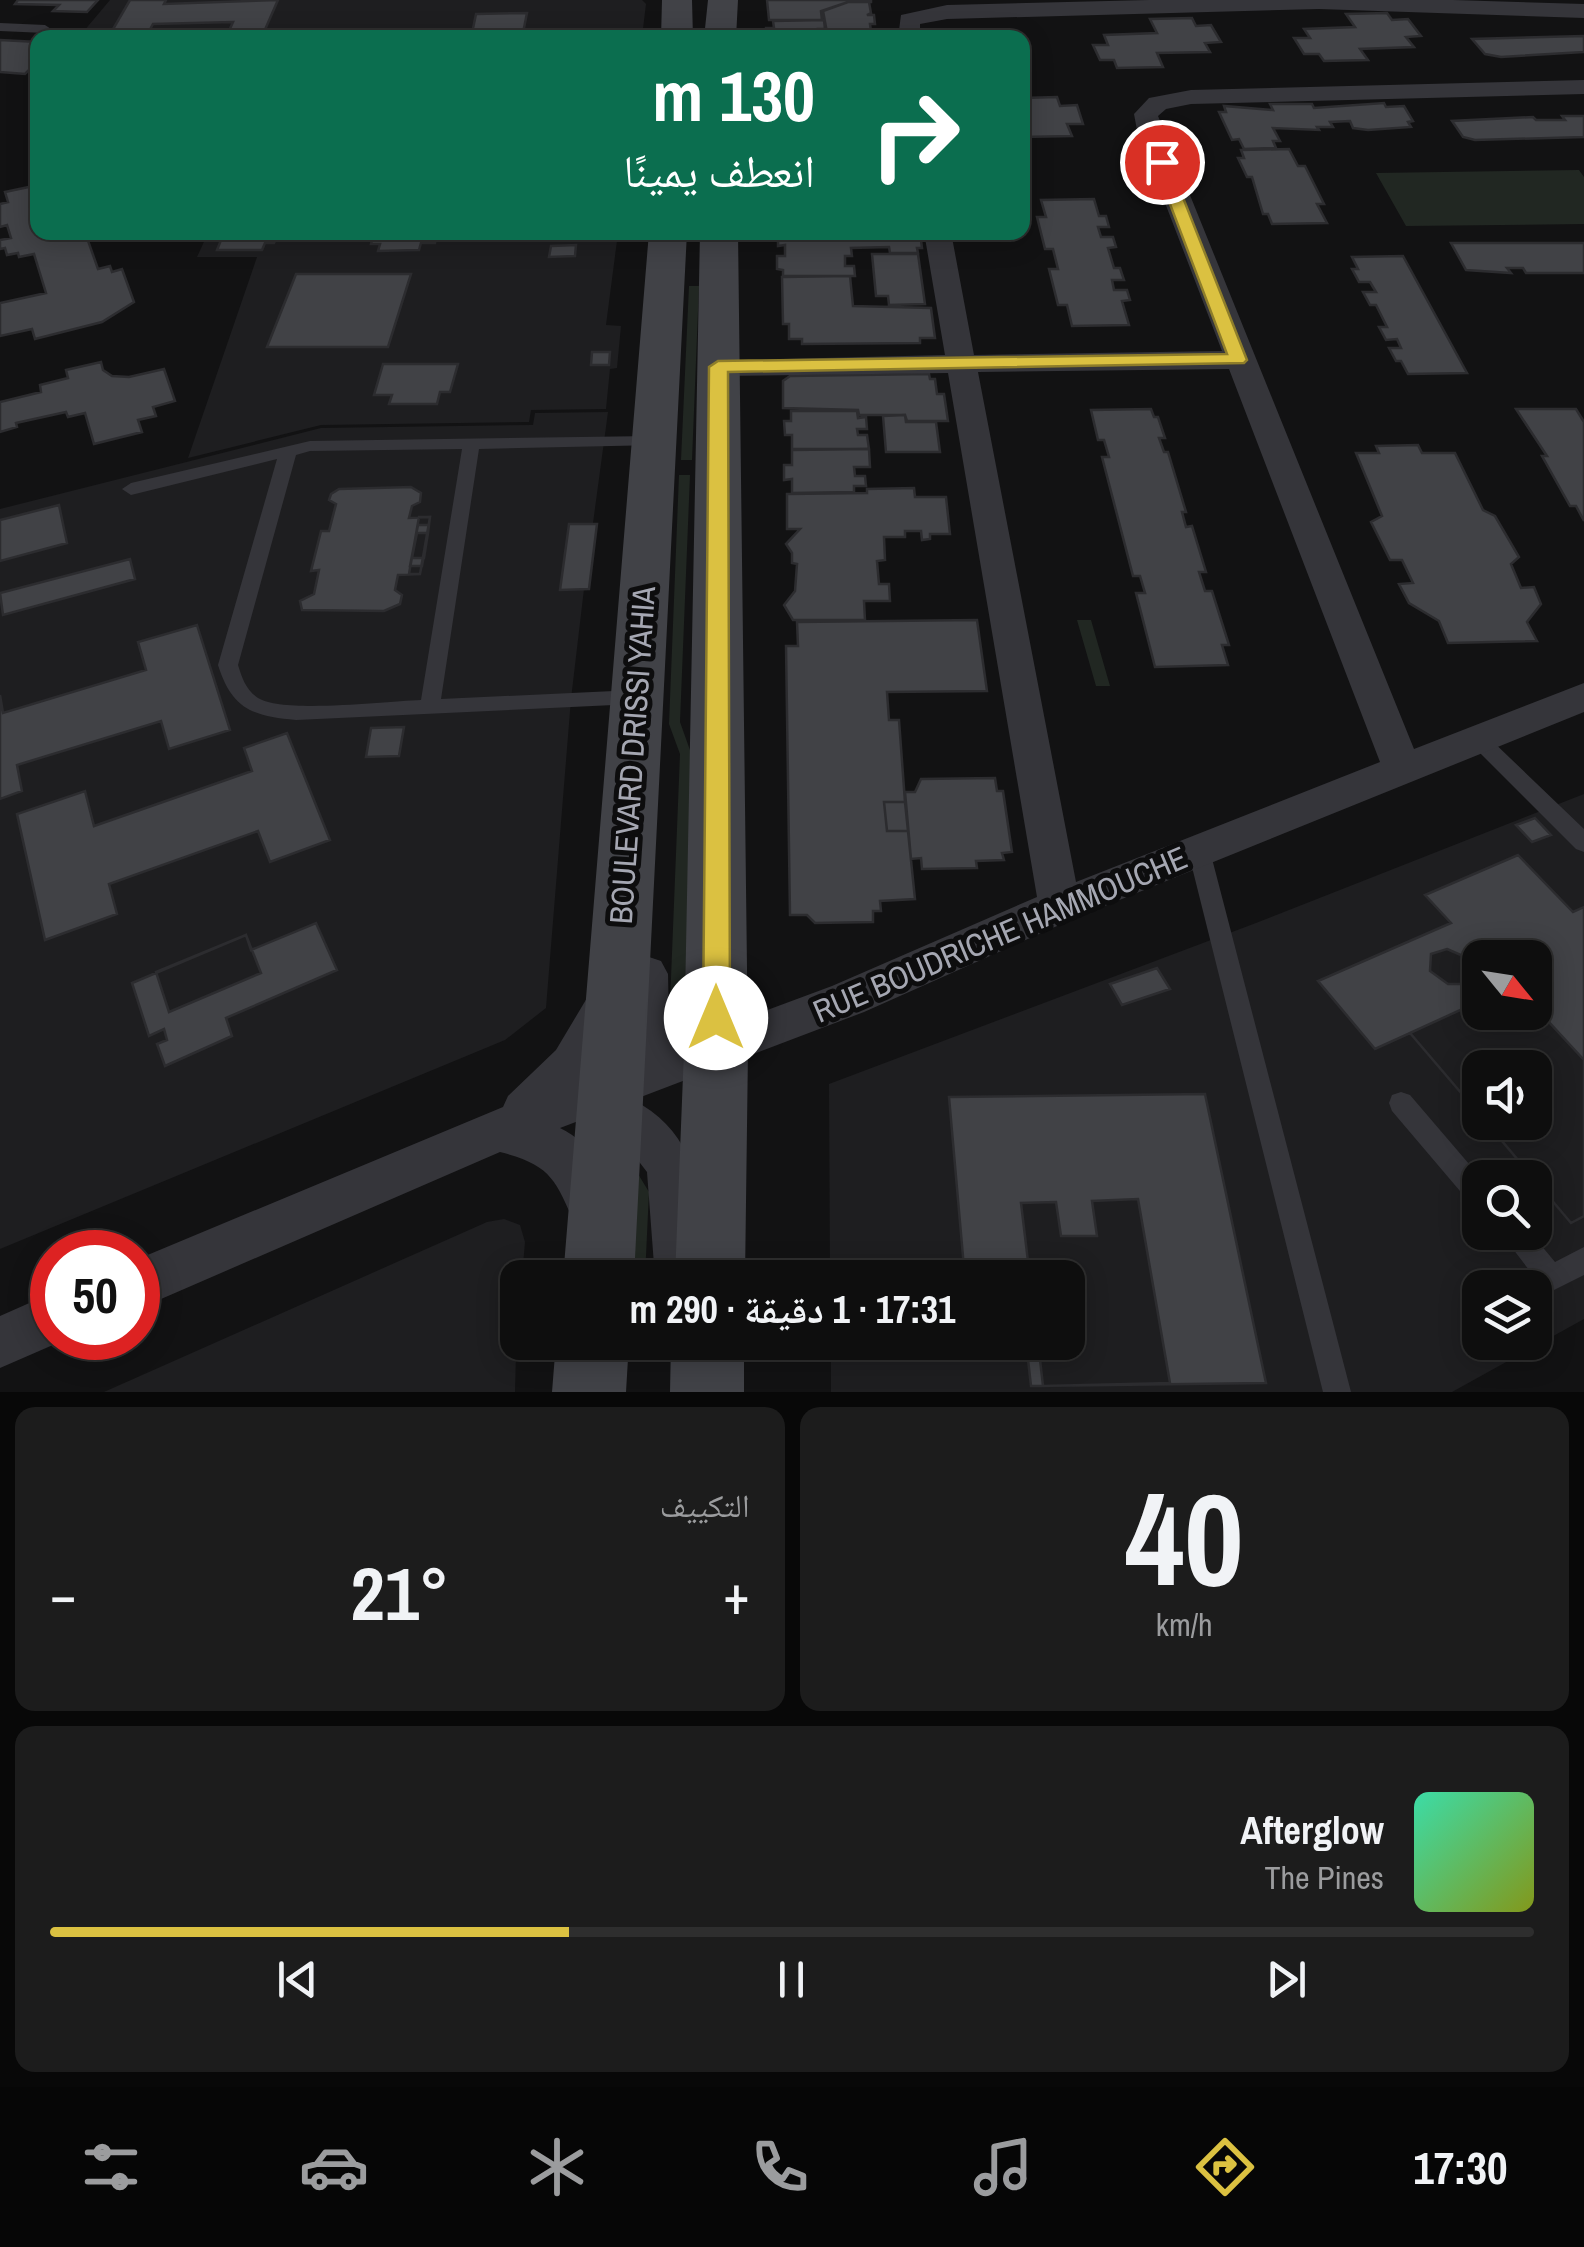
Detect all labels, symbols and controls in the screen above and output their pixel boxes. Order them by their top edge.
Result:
text: 130 m [652,49,815,143]
icon: right [850,70,980,200]
pin [1120,120,1205,205]
icon: arrive [1135,135,1190,190]
text: انعطف يمينًا [623,140,815,201]
street label: BOULEVARD DRISSI YAHIA [599,584,665,925]
street label: RUE BOUDRICHE HAMMOUCHE [806,836,1194,1032]
north arrow [1462,940,1552,1030]
map controls [1462,940,1552,1360]
position arrow [664,966,768,1070]
button: sound [1462,1050,1552,1140]
button: search [1462,1160,1552,1250]
speed limit sign: 50 [30,1230,160,1360]
button: layers [1462,1270,1552,1360]
text: 17:31 · 1 دقيقة · 290 m [630,1284,955,1335]
text: 40 [1125,1450,1244,1626]
text: التكييف [660,1484,750,1527]
text: 21° [351,1542,449,1643]
text: − [50,1557,76,1631]
text: + [723,1557,750,1631]
text: km/h [1156,1603,1213,1646]
text: Afterglow [1240,1805,1384,1856]
text: The Pines [1264,1856,1384,1899]
icon: previous [270,1952,325,2007]
icon: pause [764,1952,819,2007]
icon: next [1259,1952,1314,2007]
icon: filters [76,2132,146,2202]
icon: car [299,2132,369,2202]
icon: climate [522,2132,592,2202]
icon: phone [745,2132,815,2202]
icon: music [968,2132,1038,2202]
icon: directions [1190,2132,1260,2202]
text: 17:30 [1413,2137,1508,2198]

